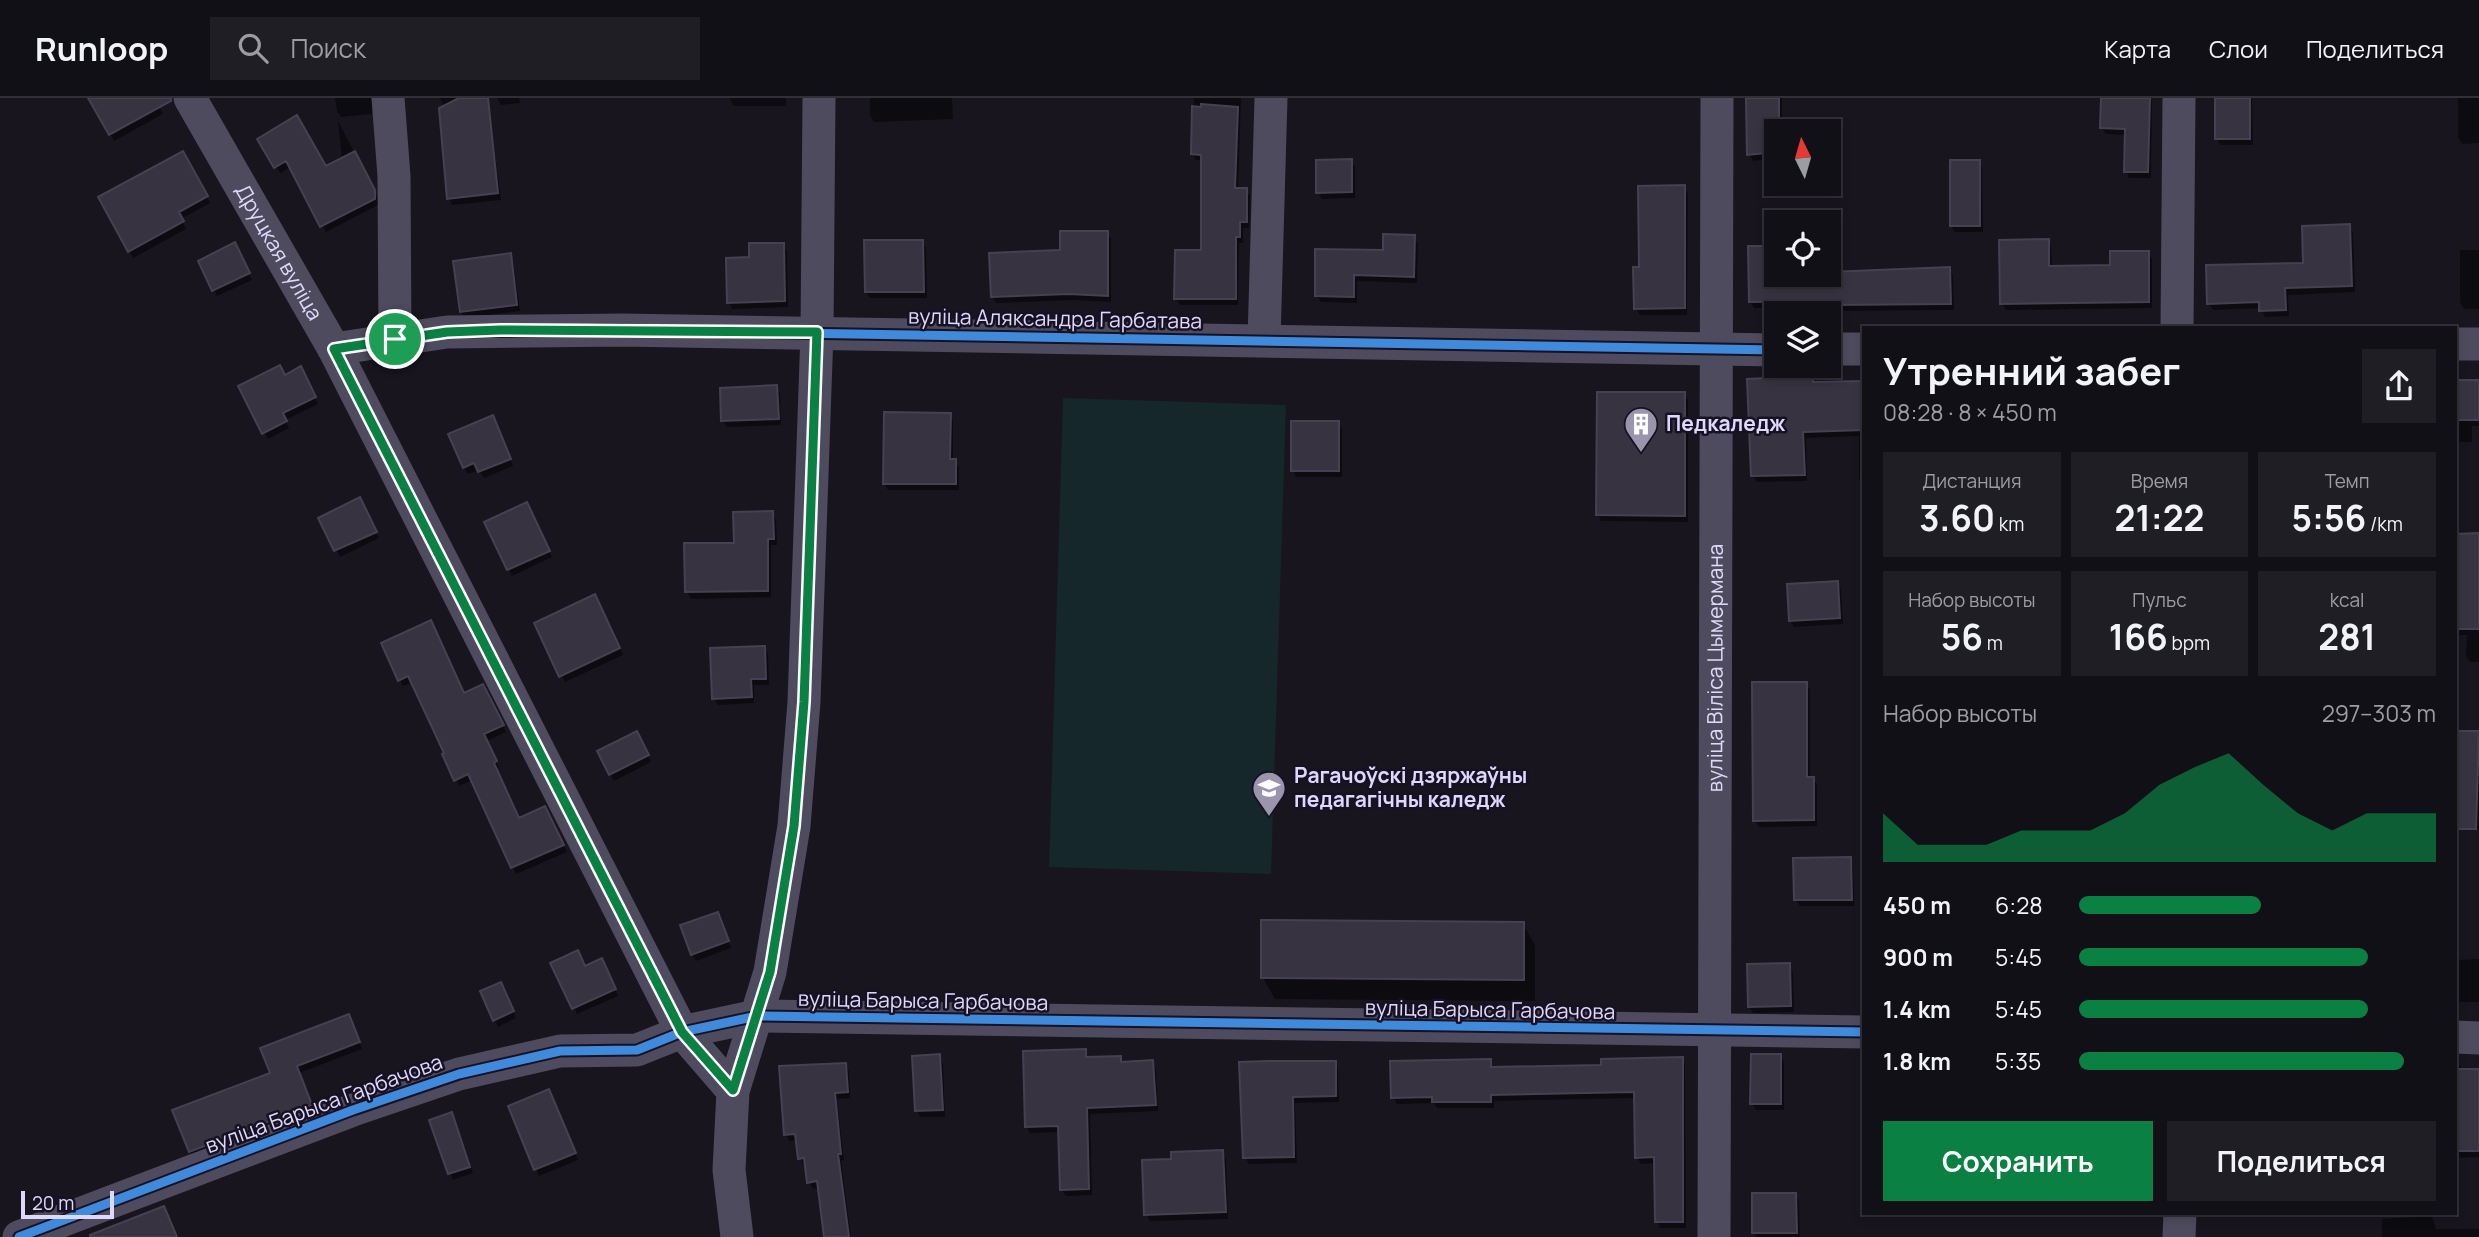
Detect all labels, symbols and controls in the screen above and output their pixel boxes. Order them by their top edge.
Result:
search box [210,17,700,80]
text: Runloop [35,26,168,71]
icon: search [234,29,272,67]
text: Поиск [290,30,366,66]
text: Карта [2104,32,2171,65]
text: Слои [2209,32,2268,65]
text: Поделиться [2306,32,2444,65]
north arrow [1764,119,1841,196]
map controls [1764,119,1841,378]
street label: Друцкая вуліца [229,179,330,325]
button: locate [1764,210,1841,287]
street label: вуліца Аляксандра Гарбатава [908,301,1202,335]
button: layers [1764,301,1841,378]
pin [365,309,425,369]
icon: arrive [376,320,414,358]
text: Утренний забег [1883,344,2180,396]
button: share [2362,349,2436,423]
text: 08:28 · 8 × 450 m [1883,396,2057,428]
building icon: Педкаледж [1622,405,1660,454]
place label: Педкаледж [1666,409,1785,437]
text: Дистанция [1922,468,2021,494]
text: Время [2131,468,2188,494]
text: Темп [2325,468,2370,494]
text: 3.60 [1919,494,1995,542]
text: 21:22 [2115,494,2204,542]
text: 5:56 [2291,494,2366,542]
text: km [1995,511,2024,537]
text: /km [2366,511,2403,537]
street label: вуліца Віліса Цымермана [1700,544,1729,792]
text: Набор высоты [1908,587,2036,613]
text: Пульс [2132,587,2187,613]
text: kcal [2330,587,2365,613]
text: 56 [1941,613,1983,661]
text: 166 [2109,613,2168,661]
text: 281 [2318,613,2376,661]
text: m [1983,630,2003,656]
text: bpm [2168,630,2210,656]
text: Набор высоты [1883,697,2037,729]
text: 297–303 m [2322,697,2436,729]
place label: Рагачоўскі дзяржаўны педагагічны каледж [1294,761,1527,813]
school or university icon: Рагачоўскі дзяржаўны педагагічны каледж [1250,769,1288,818]
text: 450 m [1883,889,1951,921]
text: 6:28 [1995,889,2043,921]
text: 900 m [1883,941,1953,973]
text: 5:45 [1995,941,2042,973]
street label: вуліца Барыса Гарбачова [798,984,1048,1016]
street label: вуліца Барыса Гарбачова [1365,993,1615,1025]
text: 1.4 km [1883,993,1951,1025]
text: 5:45 [1995,993,2042,1025]
text: 1.8 km [1883,1045,1951,1077]
text: 5:35 [1995,1045,2041,1077]
street label: вуліца Барыса Гарбачова [201,1047,446,1159]
button: Сохранить [1883,1121,2153,1201]
button: Поделиться [2167,1121,2436,1201]
scale bar [21,1188,114,1220]
text: 20 m [32,1190,74,1216]

